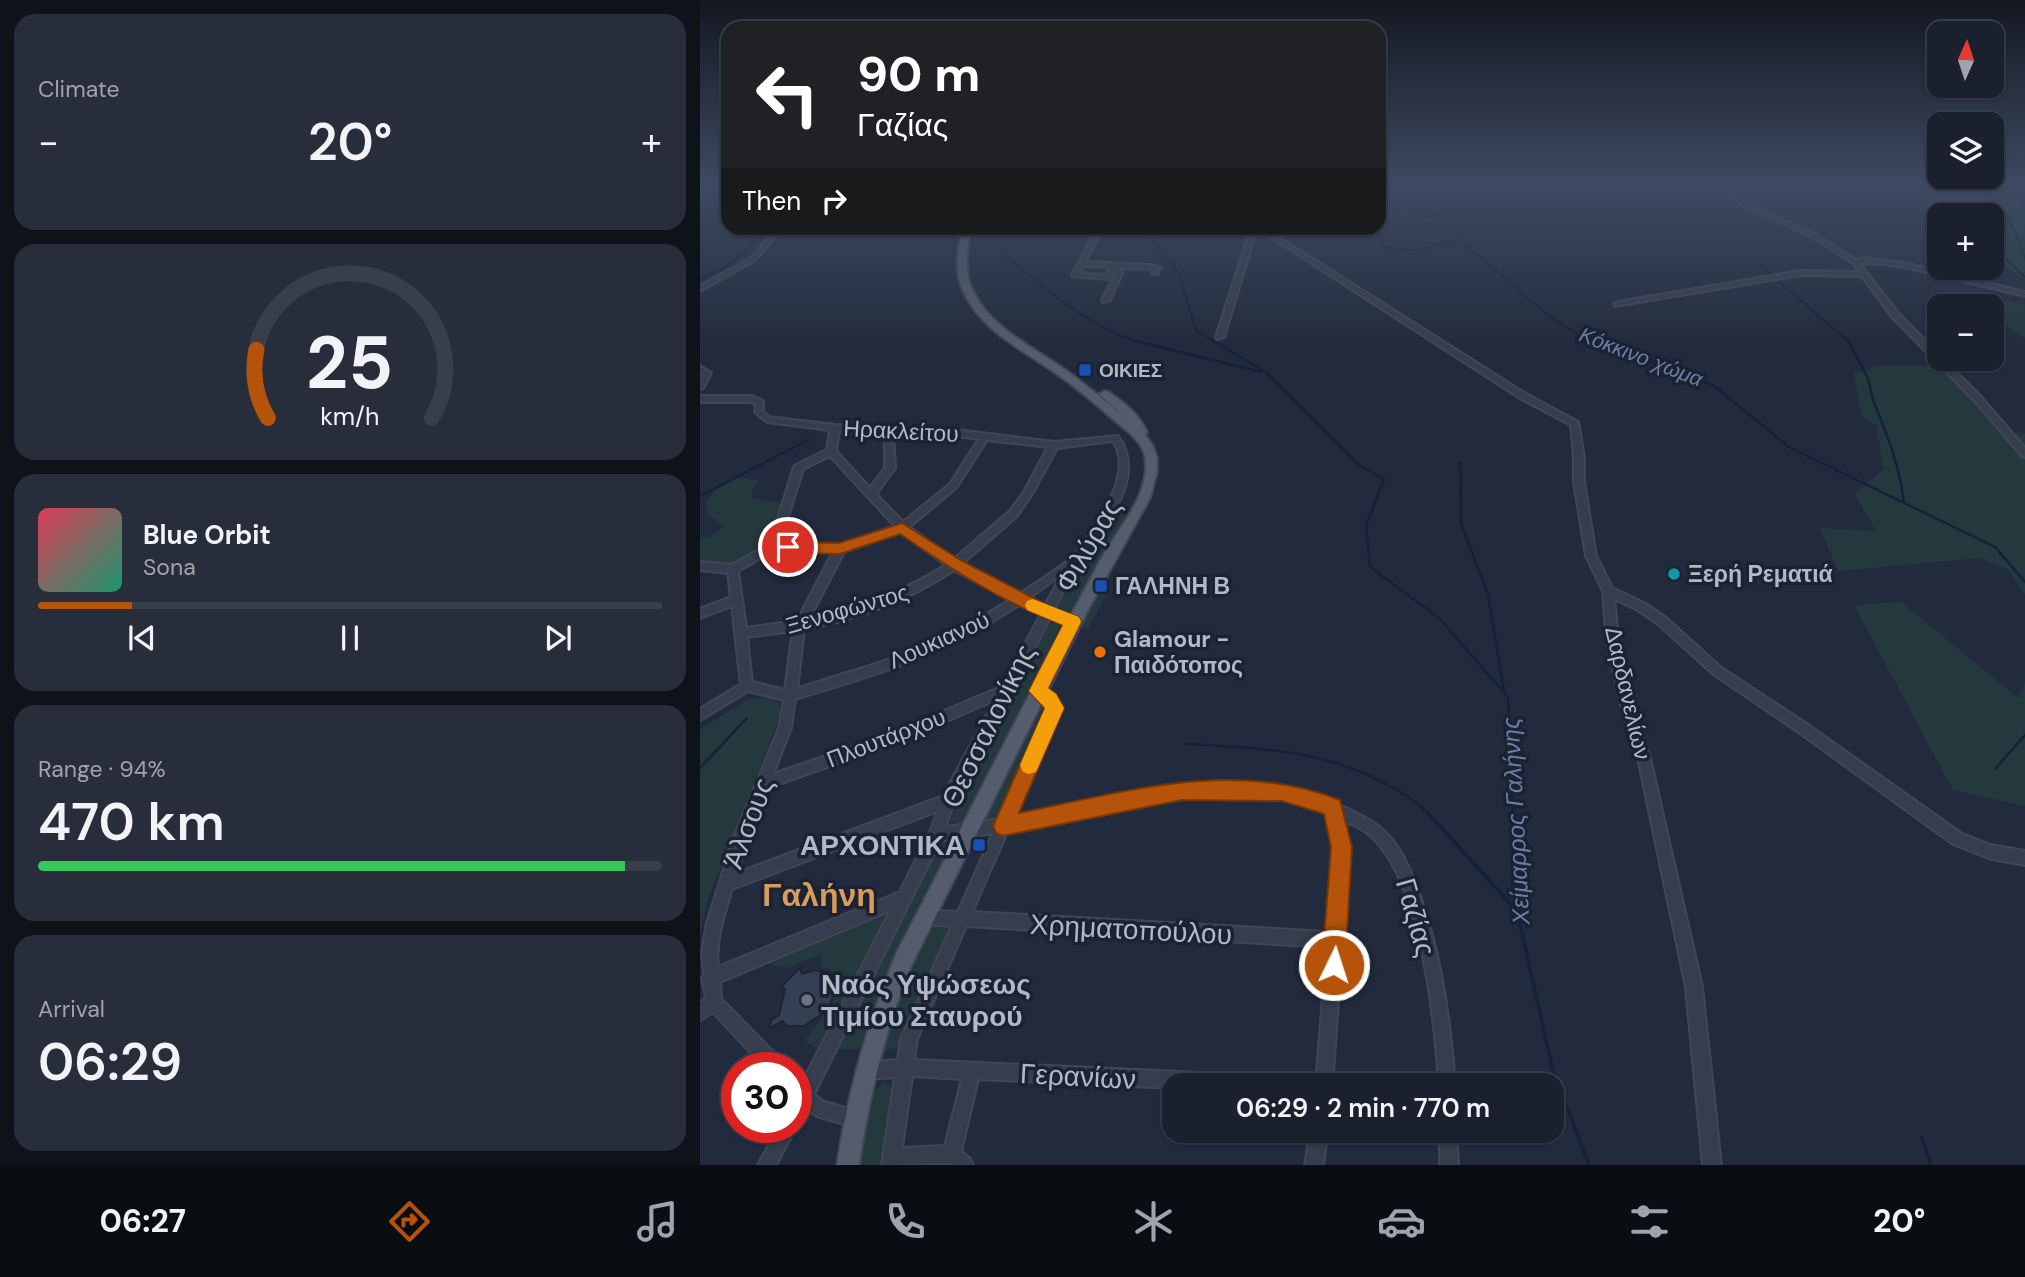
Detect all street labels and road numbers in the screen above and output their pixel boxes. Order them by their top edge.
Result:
street label: Ηρακλείτου [843,413,959,449]
street label: Φιλύρας [1047,491,1130,599]
street label: Ξενοφώντος [782,577,912,641]
street label: Λουκιανού [884,604,994,676]
street label: Δαρδανελίων [1598,624,1658,762]
street label: Θεσσαλονίκης [933,638,1044,814]
street label: Πλουτάρχου [822,702,950,774]
street label: Άλσους [714,773,783,874]
street label: Γαζίας [1387,874,1444,961]
street label: Χρηματοπούλου [1029,906,1233,953]
street label: Γερανίων [1019,1055,1137,1098]

